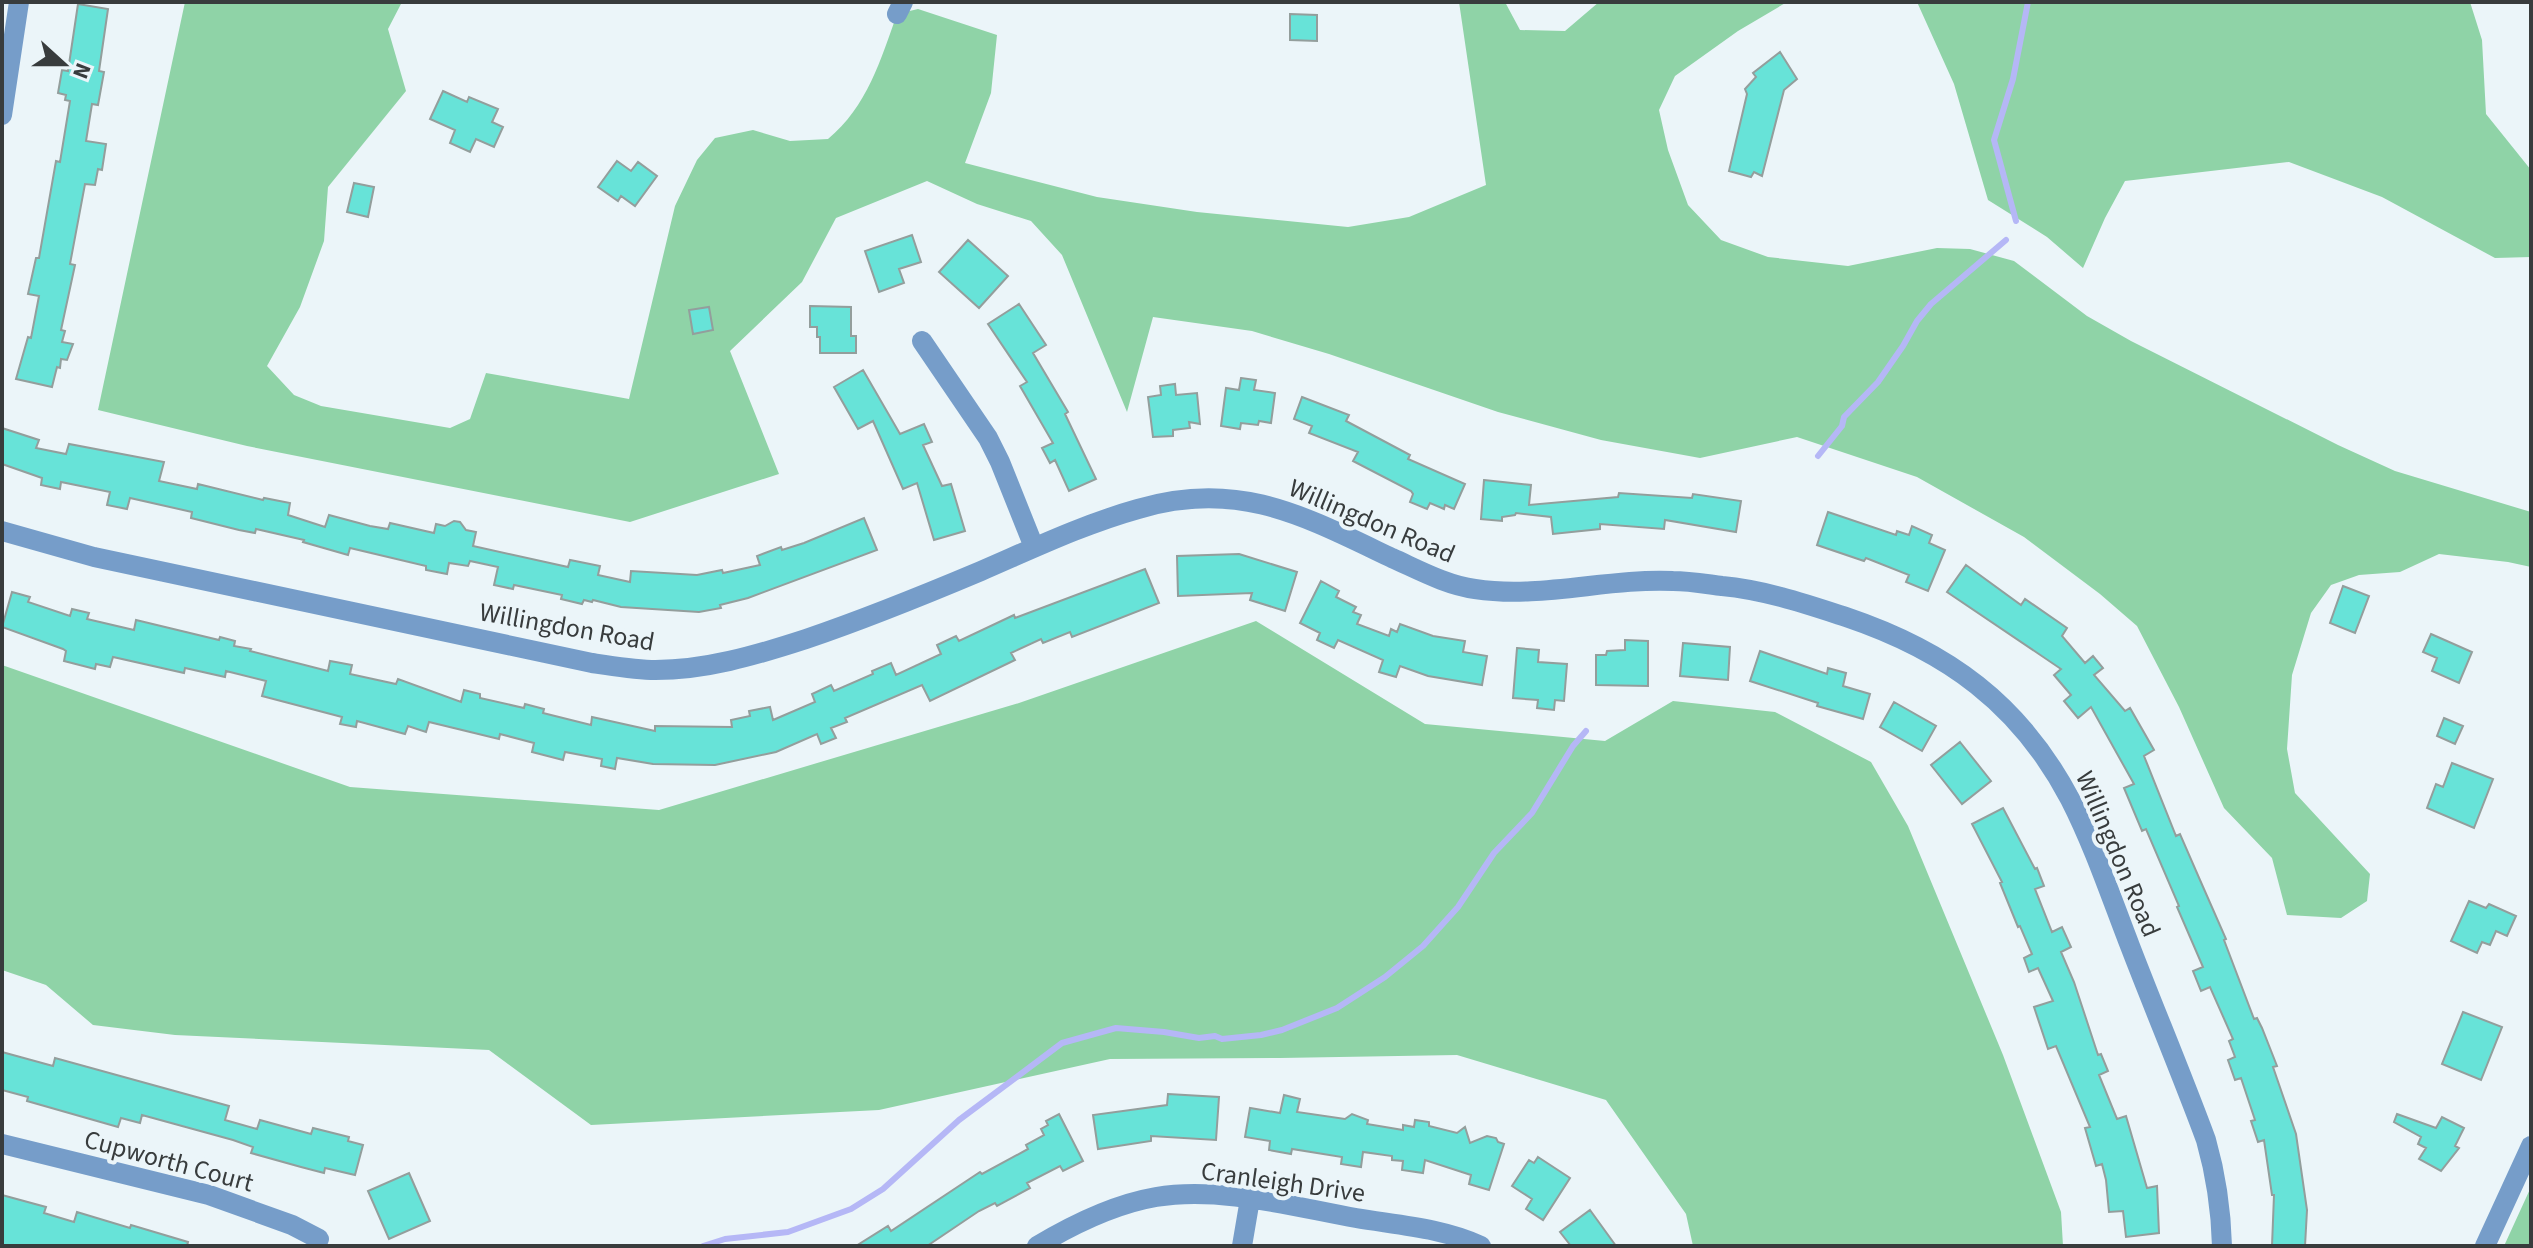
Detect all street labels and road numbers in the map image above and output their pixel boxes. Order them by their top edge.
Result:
street label: Willingdon Road [1283,469,1461,573]
street label: Willingdon Road [477,593,657,661]
street label: Willingdon Road [2066,765,2170,943]
street label: Cupworth Court [80,1121,258,1201]
street label: Cranleigh Drive [1199,1152,1367,1212]

